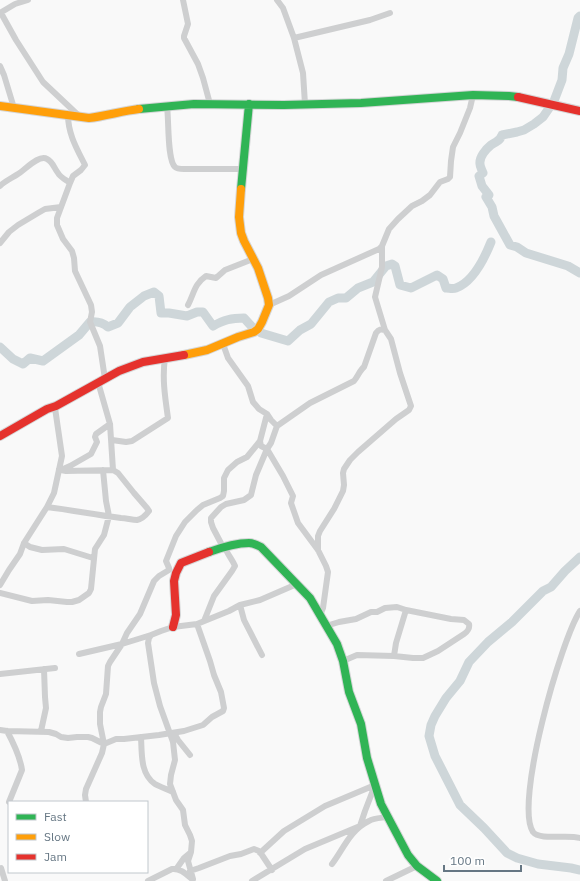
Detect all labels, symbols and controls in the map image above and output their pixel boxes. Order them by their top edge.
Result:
legend [8,801,148,873]
text: Fast [44,809,67,824]
text: Slow [44,829,70,844]
scale bar [444,847,521,873]
text: Jam [44,849,67,864]
text: 100 m [450,853,485,868]

